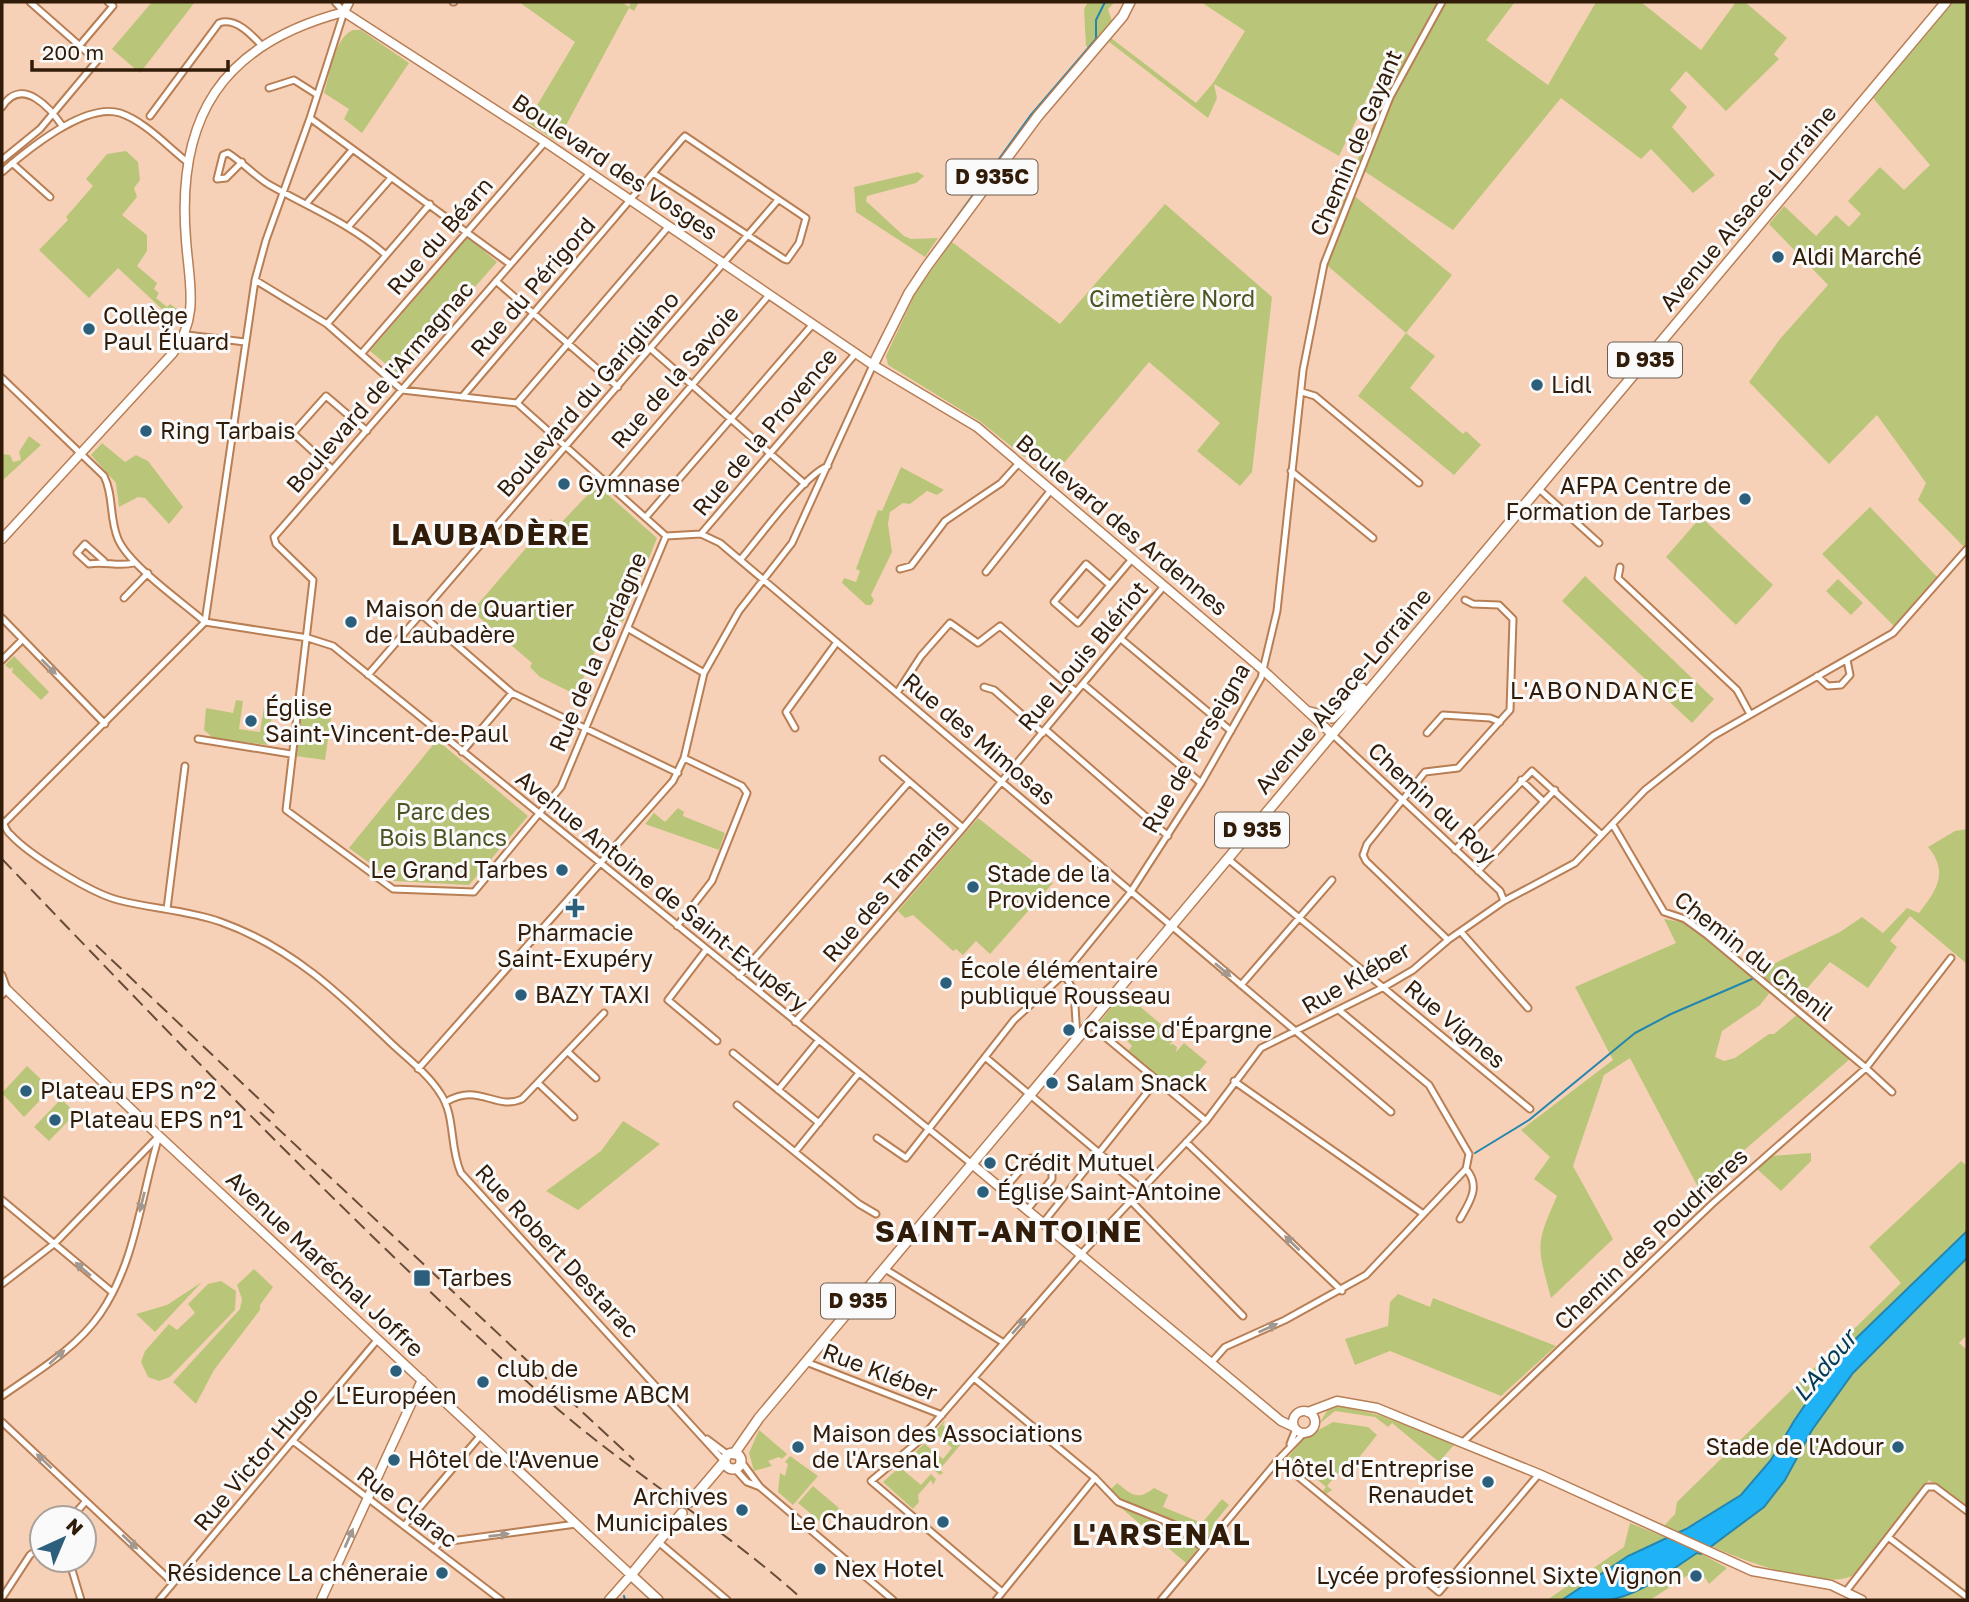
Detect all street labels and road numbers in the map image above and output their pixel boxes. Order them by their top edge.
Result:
street label: Chemin de Gayant [1303,45,1407,240]
street label: Boulevard des Vosges [507,87,724,245]
street label: Avenue Alsace-Lorraine [1653,99,1842,316]
road number: D 935C [946,160,1038,194]
street label: Rue du Béarn [381,171,498,300]
street label: Rue du Périgord [464,211,601,362]
street label: Boulevard de l'Armagnac [280,275,479,498]
street label: Boulevard du Garigliano [490,285,684,502]
street label: Rue de la Savoie [604,299,744,454]
street label: Rue de la Provence [686,342,843,521]
road number: D 935 [1608,342,1682,378]
street label: Boulevard des Ardennes [1011,427,1234,621]
street label: Rue de la Cerdagne [542,548,652,756]
street label: Rue Louis Blériot [1011,575,1153,736]
street label: Avenue Alsace-Lorraine [1248,582,1437,799]
street label: Rue de Perseigna [1135,658,1255,837]
street label: Rue des Mimosas [897,666,1062,810]
street label: Chemin du Roy [1363,736,1503,869]
street label: Avenue Antoine de Saint-Exupéry [511,764,814,1017]
road number: D 935 [1215,812,1289,848]
street label: Rue des Tamaris [816,813,955,967]
street label: Chemin du Chenil [1669,884,1840,1026]
street label: Rue Kléber [1296,935,1415,1019]
street label: Rue Vignes [1399,973,1512,1074]
street label: Chemin des Poudrières [1548,1141,1753,1335]
street label: Rue Robert Destarac [470,1158,645,1343]
street label: Avenue Maréchal Joffre [221,1164,430,1362]
road number: D 935 [821,1284,895,1318]
street label: Rue Kléber [819,1336,942,1406]
street label: Rue Victor Hugo [187,1381,324,1536]
street label: Rue Clarac [352,1459,463,1553]

